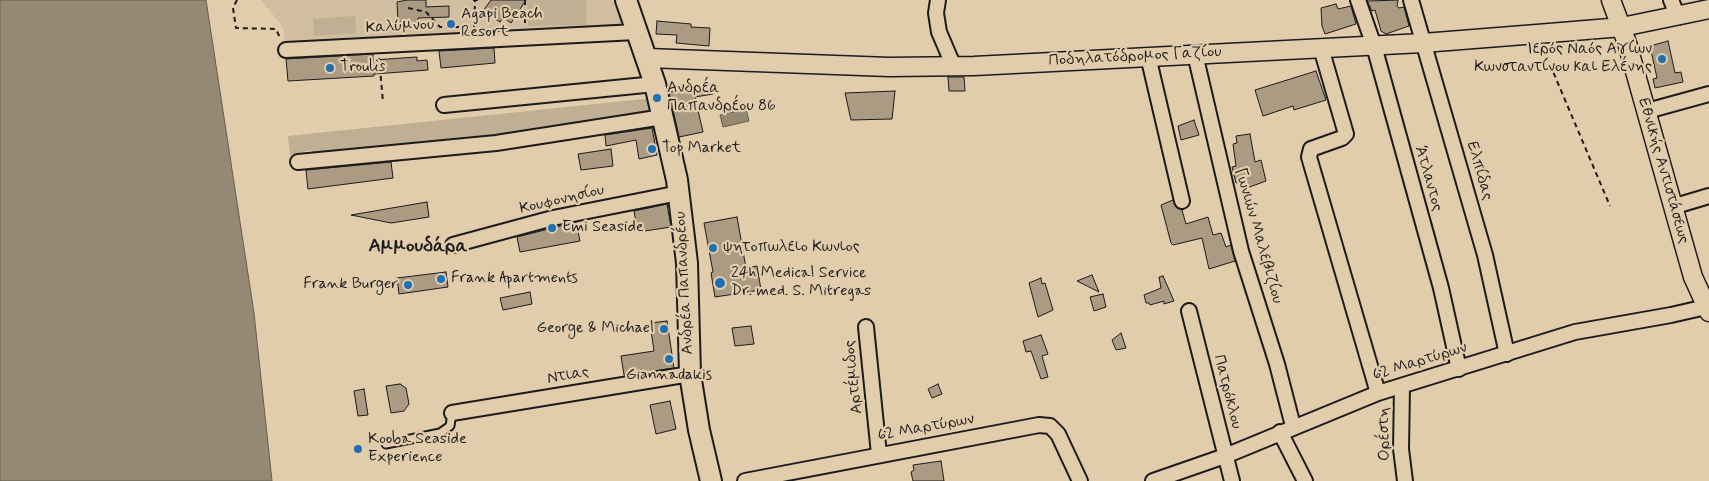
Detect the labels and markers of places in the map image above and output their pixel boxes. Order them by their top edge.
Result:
place label: Agapi Beach Resort [461,5,543,43]
marker: Agapi Beach Resort [445,18,457,30]
place label: Ιερός Ναός Αγίων Κωνσταντίνου και Ελένης [1474,40,1652,78]
marker: Ιερός Ναός Αγίων Κωνσταντίνου και Ελένης [1656,53,1668,65]
place label: Troulis [340,58,386,78]
marker: Troulis [324,62,336,74]
place label: Ανδρέα Παπανδρέου 86 [667,79,776,117]
marker: Ανδρέα Παπανδρέου 86 [651,92,663,104]
place label: Top Market [662,139,741,159]
marker: Top Market [646,143,658,155]
place label: Emi Seaside [562,218,644,238]
marker: Emi Seaside [546,222,558,234]
place label: ψητοπωλειο Κωνιος [723,238,860,258]
marker: ψητοπωλειο Κωνιος [707,242,719,254]
place label: 24h Medical Service Dr. med. S. Mitregas [731,264,871,302]
place label: Frank Apartments [451,269,578,289]
marker: Frank Apartments [435,273,447,285]
place label: Frank Burger [303,275,398,295]
marker: 24h Medical Service Dr. med. S. Mitregas [713,276,727,290]
marker: Frank Burger [402,279,414,291]
place label: George & Michael [536,319,654,339]
marker: George & Michael [658,323,670,335]
marker: Giannadakis [663,353,675,365]
place label: Giannadakis [626,366,712,386]
place label: Kooba Seaside Experience [368,430,467,468]
marker: Kooba Seaside Experience [352,443,364,455]

